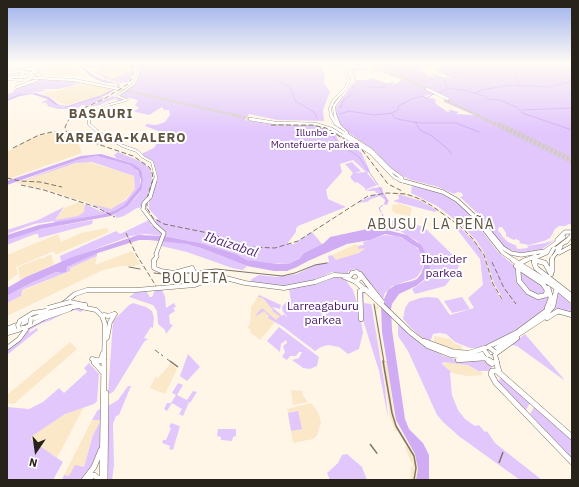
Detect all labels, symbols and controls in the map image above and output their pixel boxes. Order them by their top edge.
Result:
district label: BASAURI [69,106,133,122]
park label: Illunbe - Montefuerte parkea [271,127,359,150]
district label: KAREAGA-KALERO [55,130,187,146]
district label: ABUSU / LA PEÑA [367,217,495,233]
water label: Ibaizabal [202,229,260,261]
park label: Ibaieder parkea [421,253,467,281]
district label: BOLUETA [162,271,228,287]
park label: Larreagaburu parkea [287,300,359,328]
north arrow [16,431,56,471]
text: N [28,455,39,470]

